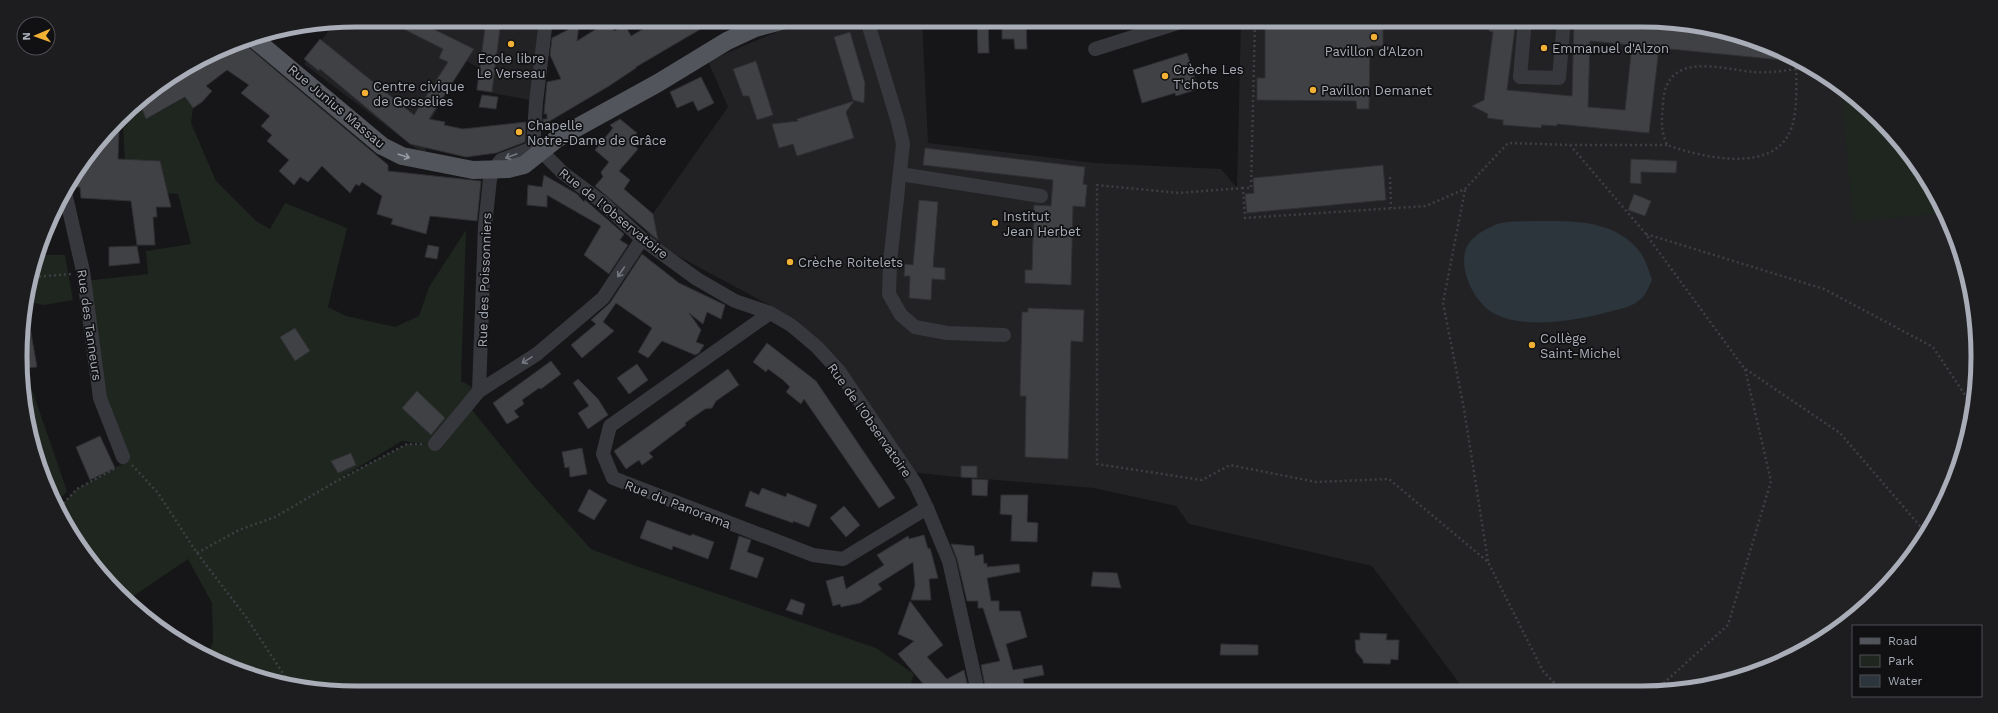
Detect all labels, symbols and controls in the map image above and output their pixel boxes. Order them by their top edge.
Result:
north arrow [16,16,56,56]
text: N [20,32,33,41]
marker: Pavillon d'Alzon [1369,32,1379,42]
marker: Ecole libre Le Verseau [506,39,516,49]
place label: Emmanuel d'Alzon [1552,41,1669,56]
marker: Emmanuel d'Alzon [1539,43,1549,53]
place label: Pavillon d'Alzon [1325,44,1423,59]
place label: Ecole libre Le Verseau [476,51,546,81]
street label: Rue Junius Massau [285,62,388,151]
place label: Crèche Les T'chots [1173,62,1244,92]
marker: Crèche Les T'chots [1160,71,1170,81]
place label: Centre civique de Gosselies [373,79,464,109]
place label: Pavillon Demanet [1321,83,1432,98]
marker: Pavillon Demanet [1308,85,1318,95]
marker: Centre civique de Gosselies [360,88,370,98]
place label: Chapelle Notre-Dame de Grâce [527,118,667,148]
marker: Chapelle Notre-Dame de Grâce [514,127,524,137]
one-way arrow [398,153,411,160]
one-way arrow [505,153,518,160]
street label: Rue de l'Observatoire [556,165,671,262]
place label: Institut Jean Herbet [1003,209,1081,239]
street label: Rue des Poissonniers [475,212,494,348]
marker: Institut Jean Herbet [990,218,1000,228]
place label: Crèche Roitelets [798,255,903,270]
marker: Crèche Roitelets [785,257,795,267]
one-way arrow [617,266,625,277]
street label: Rue des Tanneurs [74,268,105,382]
place label: Collège Saint-Michel [1540,331,1620,361]
marker: Collège Saint-Michel [1527,340,1537,350]
one-way arrow [521,357,533,365]
street label: Rue de l'Observatoire [825,360,915,480]
street label: Rue du Panorama [623,477,734,532]
legend [1852,625,1982,697]
text: Road [1888,634,1917,648]
text: Park [1888,654,1914,668]
text: Water [1888,674,1923,688]

